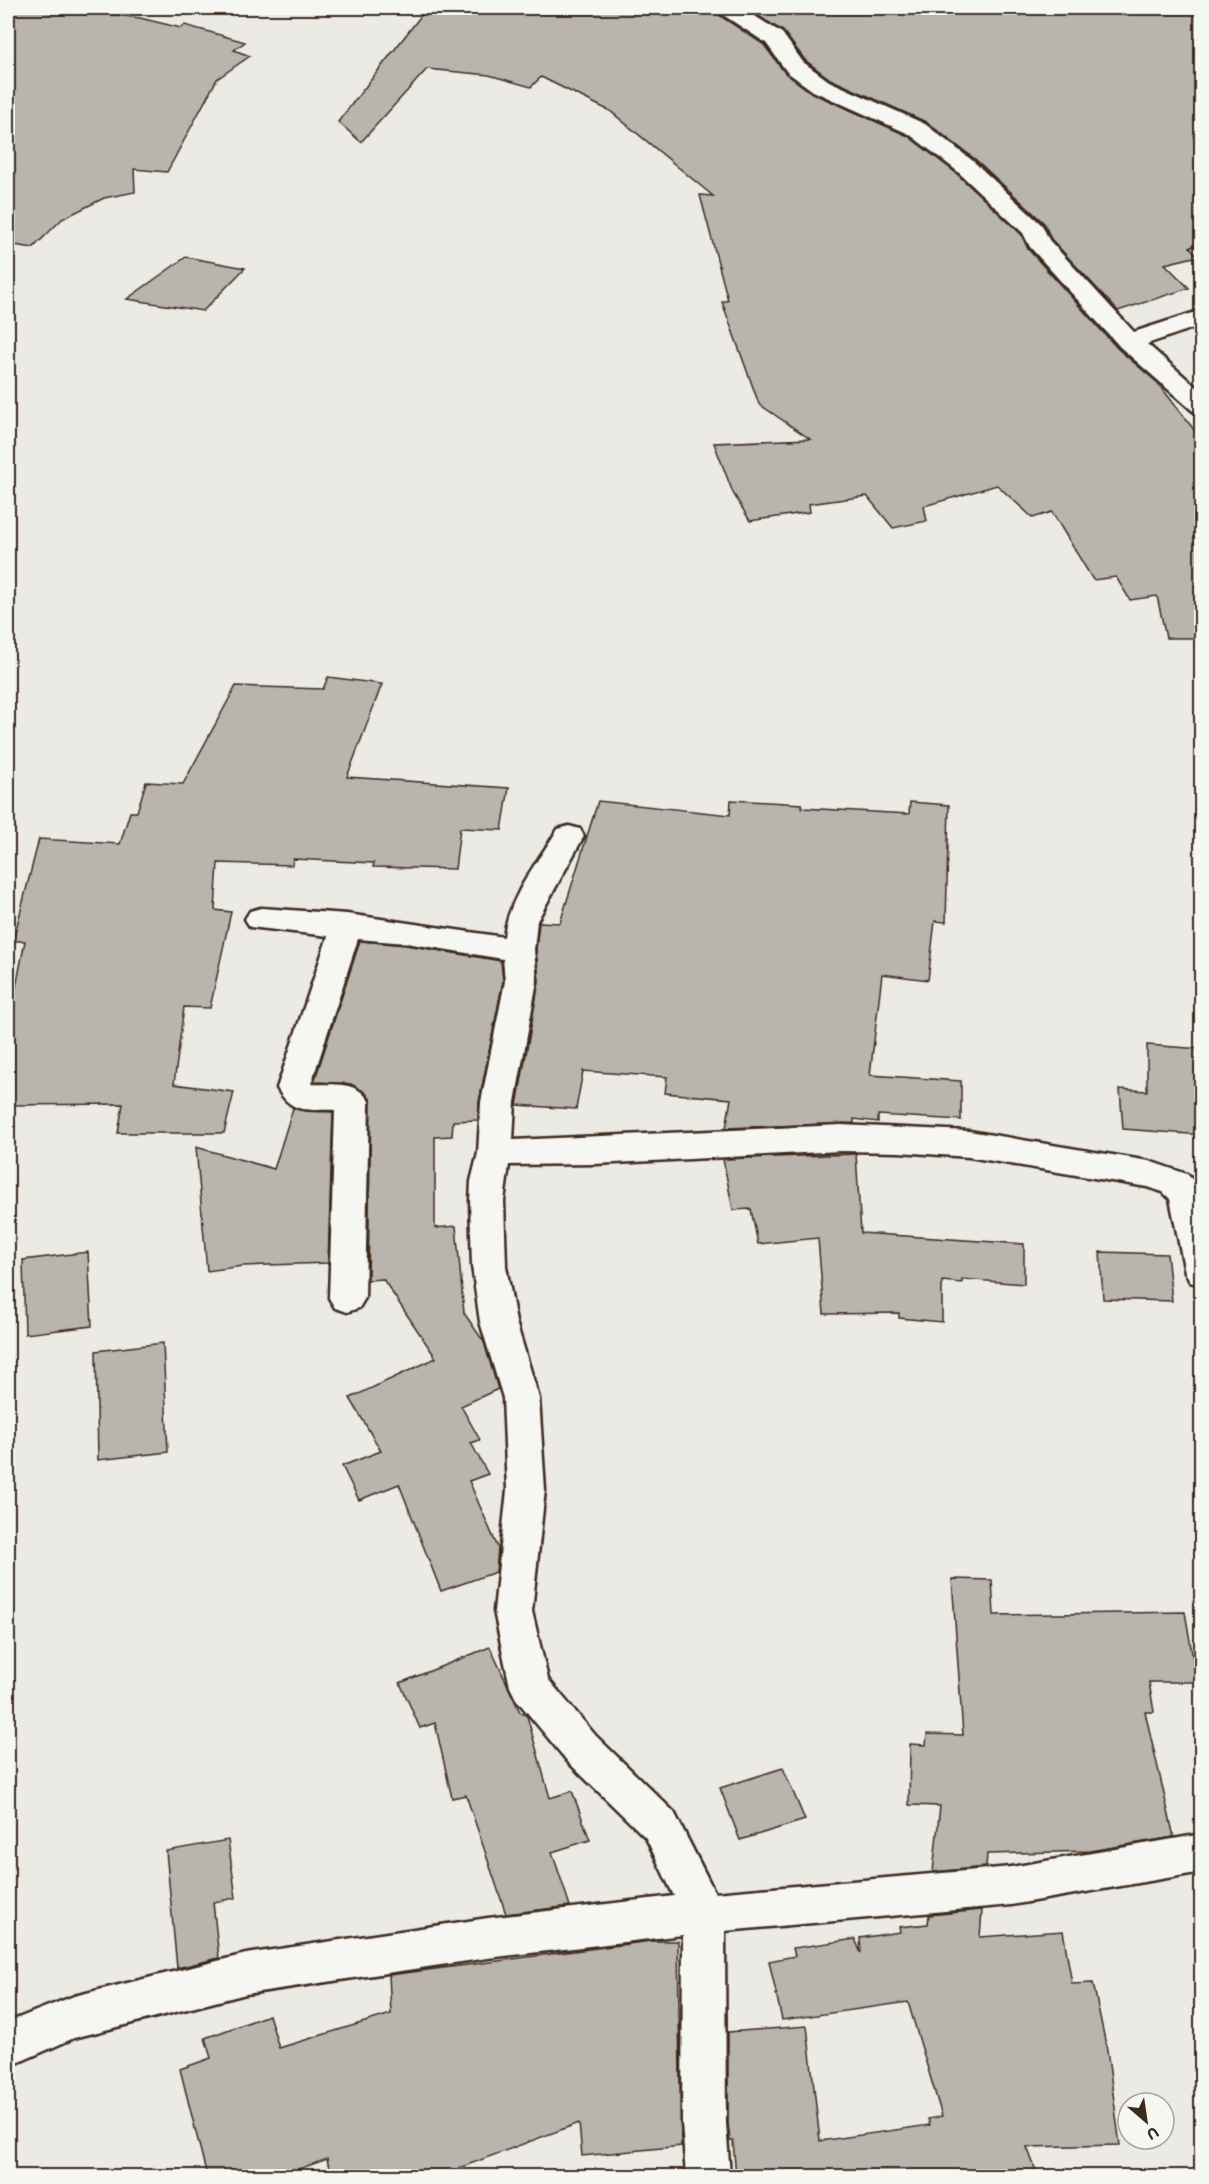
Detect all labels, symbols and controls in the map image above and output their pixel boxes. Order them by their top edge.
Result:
north arrow [1116,2091,1176,2151]
text: U [1144,2123,1162,2145]

